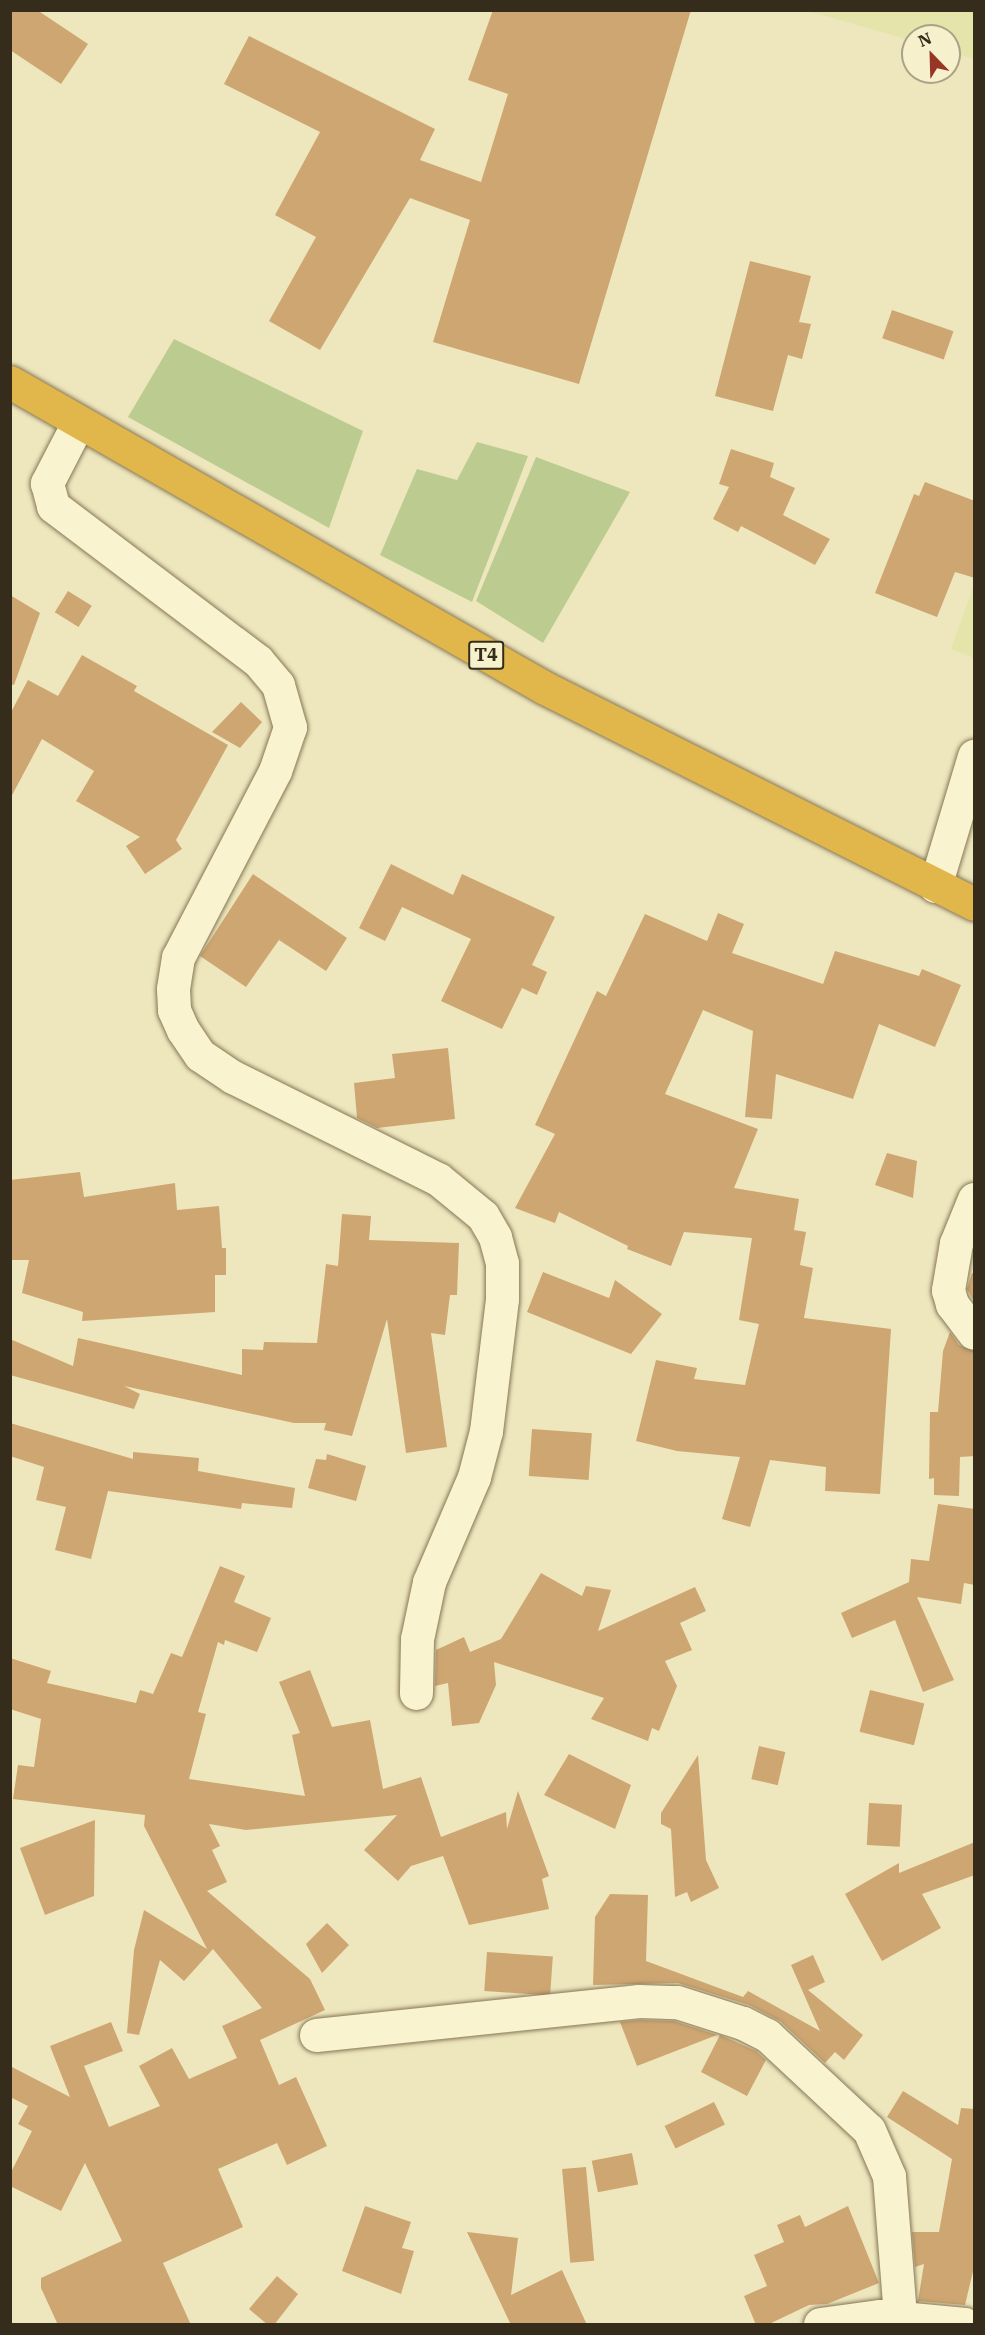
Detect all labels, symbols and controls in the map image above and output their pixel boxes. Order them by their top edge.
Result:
north arrow [901,24,961,84]
text: N [915,28,934,51]
road number: T4 [468,640,504,670]

